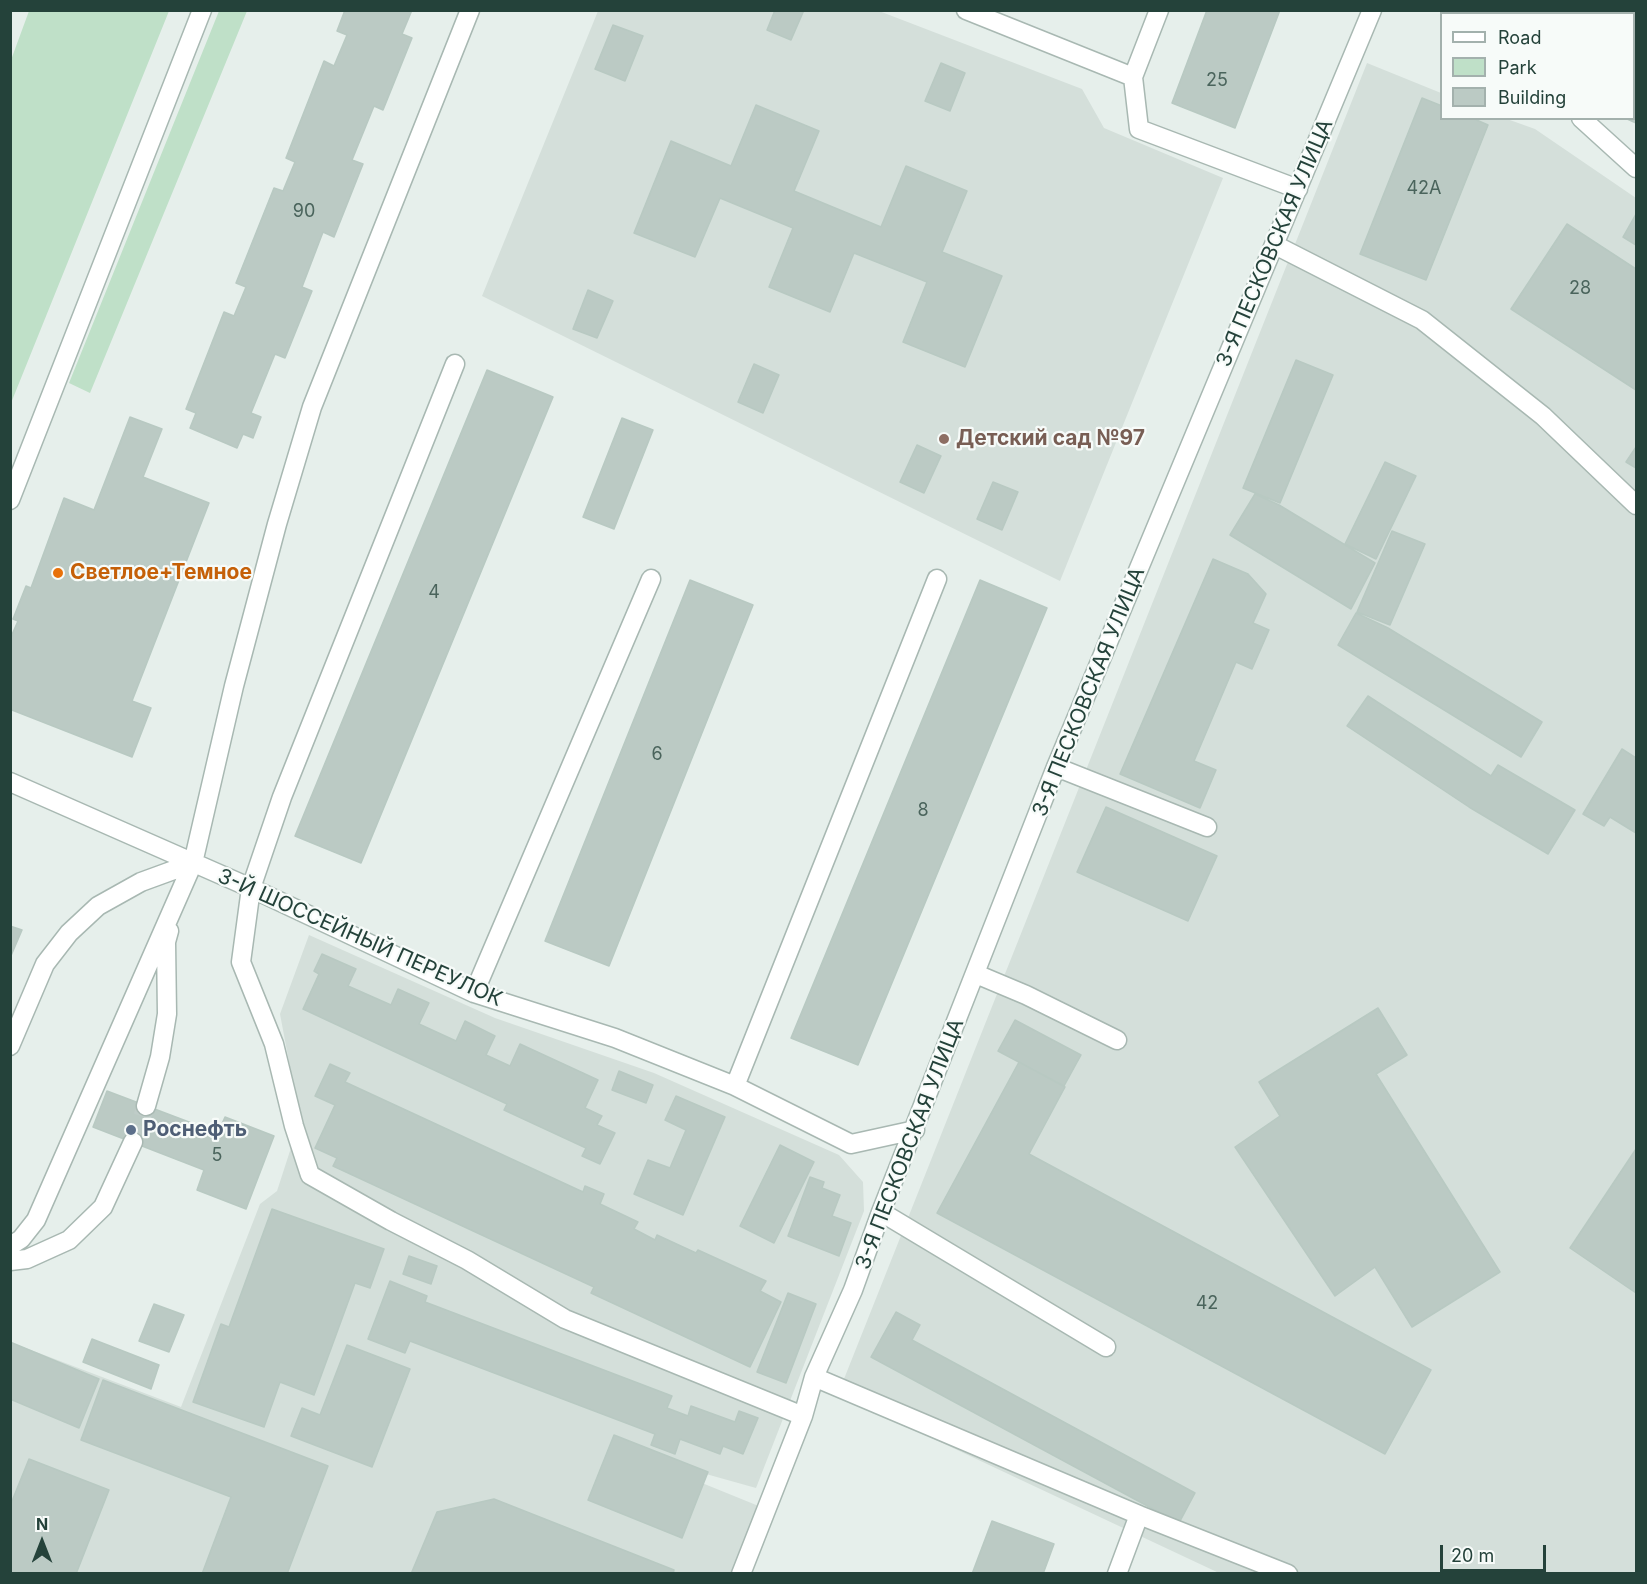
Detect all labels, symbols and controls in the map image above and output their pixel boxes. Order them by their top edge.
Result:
legend [1440,12,1635,120]
text: Road [1498,27,1541,48]
text: Park [1498,57,1537,78]
house number: 25 [1206,70,1228,92]
text: Building [1498,87,1566,108]
street label: 3-Я ПЕСКОВСКАЯ УЛИЦА [1211,115,1339,371]
house number: 42А [1406,178,1442,200]
house number: 90 [293,201,315,223]
house number: 28 [1569,278,1591,300]
place label: Детский сад №97 [956,426,1145,452]
marker: Детский сад №97 [937,432,951,446]
place label: Светлое+Темное [70,560,252,586]
street label: 3-Я ПЕСКОВСКАЯ УЛИЦА [1027,564,1151,820]
marker: Светлое+Темное [51,566,65,580]
house number: 4 [428,582,440,604]
house number: 6 [651,744,663,766]
house number: 8 [917,800,929,822]
street label: 3-Й ШОССЕЙНЫЙ ПЕРЕУЛОК [214,864,506,1012]
street label: 3-Я ПЕСКОВСКАЯ УЛИЦА [850,1015,970,1273]
place label: Роснефть [143,1117,247,1143]
marker: Роснефть [124,1123,138,1137]
house number: 5 [212,1145,222,1167]
house number: 42 [1196,1293,1218,1315]
north arrow [12,1512,72,1572]
text: N [36,1514,48,1534]
scale bar [1443,1533,1550,1571]
text: 20 m [1451,1545,1494,1566]

